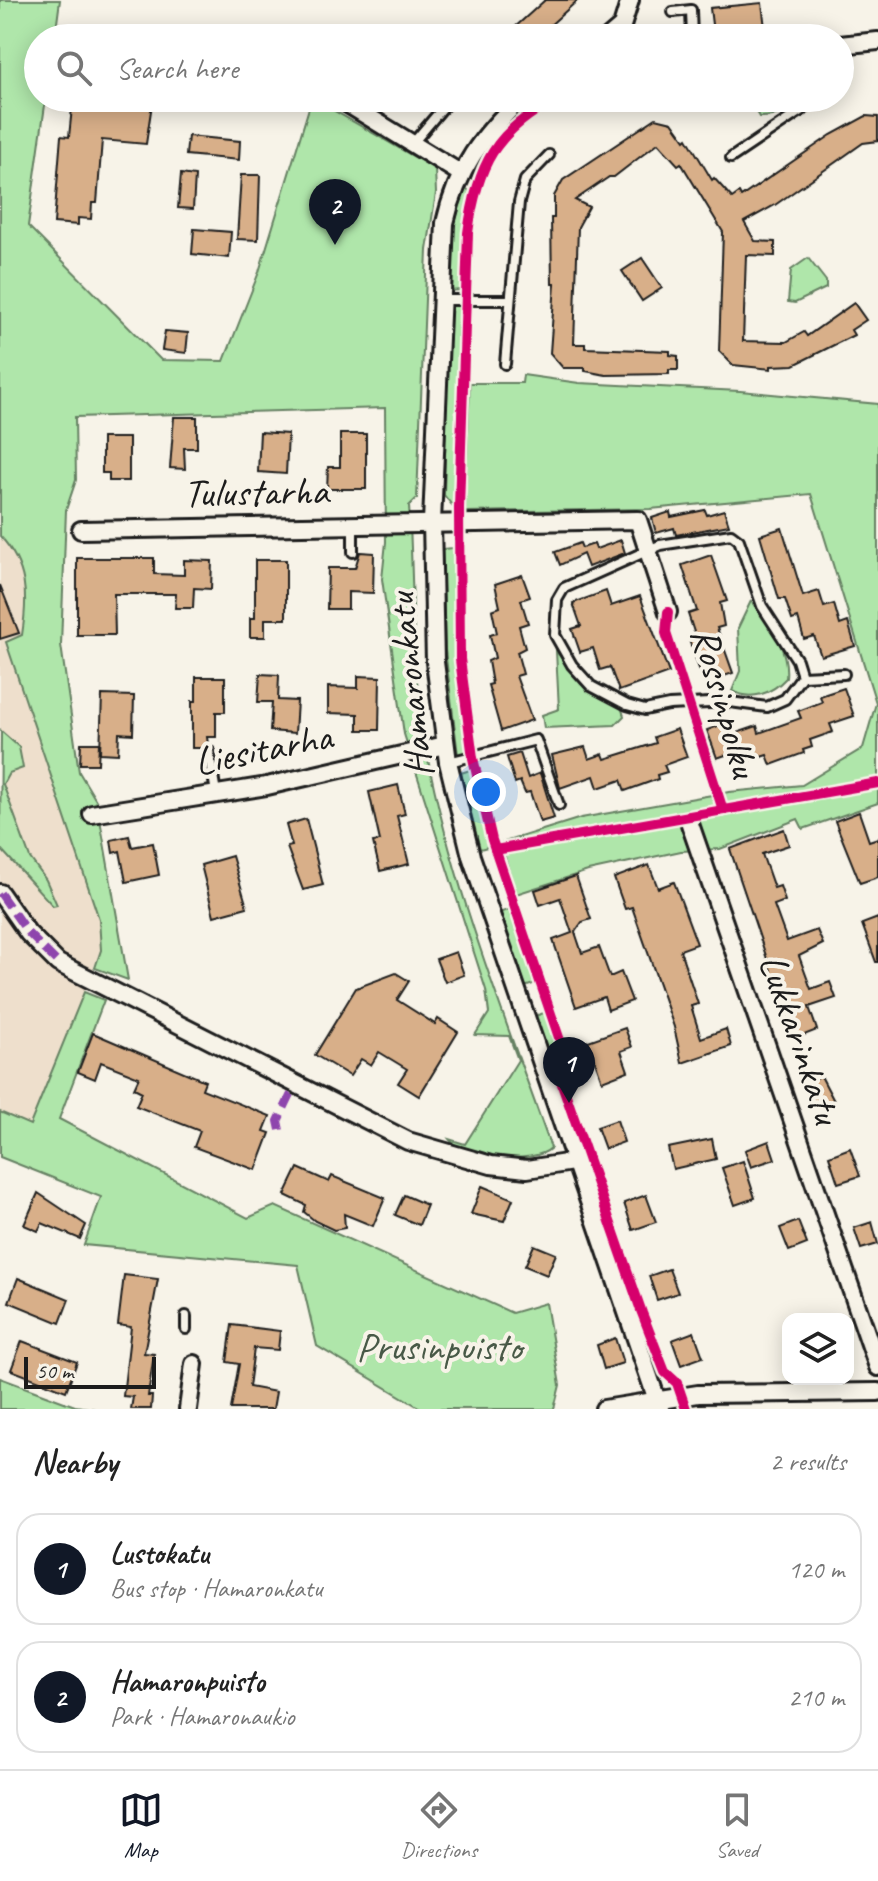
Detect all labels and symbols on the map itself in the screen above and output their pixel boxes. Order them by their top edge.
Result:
pin: 2 [309,179,361,245]
street label: Tulustarha [183,466,331,518]
street label: Hamaronkatu [375,588,445,780]
street label: Rossinpolku [680,621,771,785]
street label: Liesitarha [190,711,339,787]
your location [466,772,506,812]
street label: Lukkarinkatu [748,948,853,1132]
pin: 1 [543,1037,595,1103]
park label: Prusinpuisto [356,1322,526,1372]
scale bar [24,1353,156,1389]

